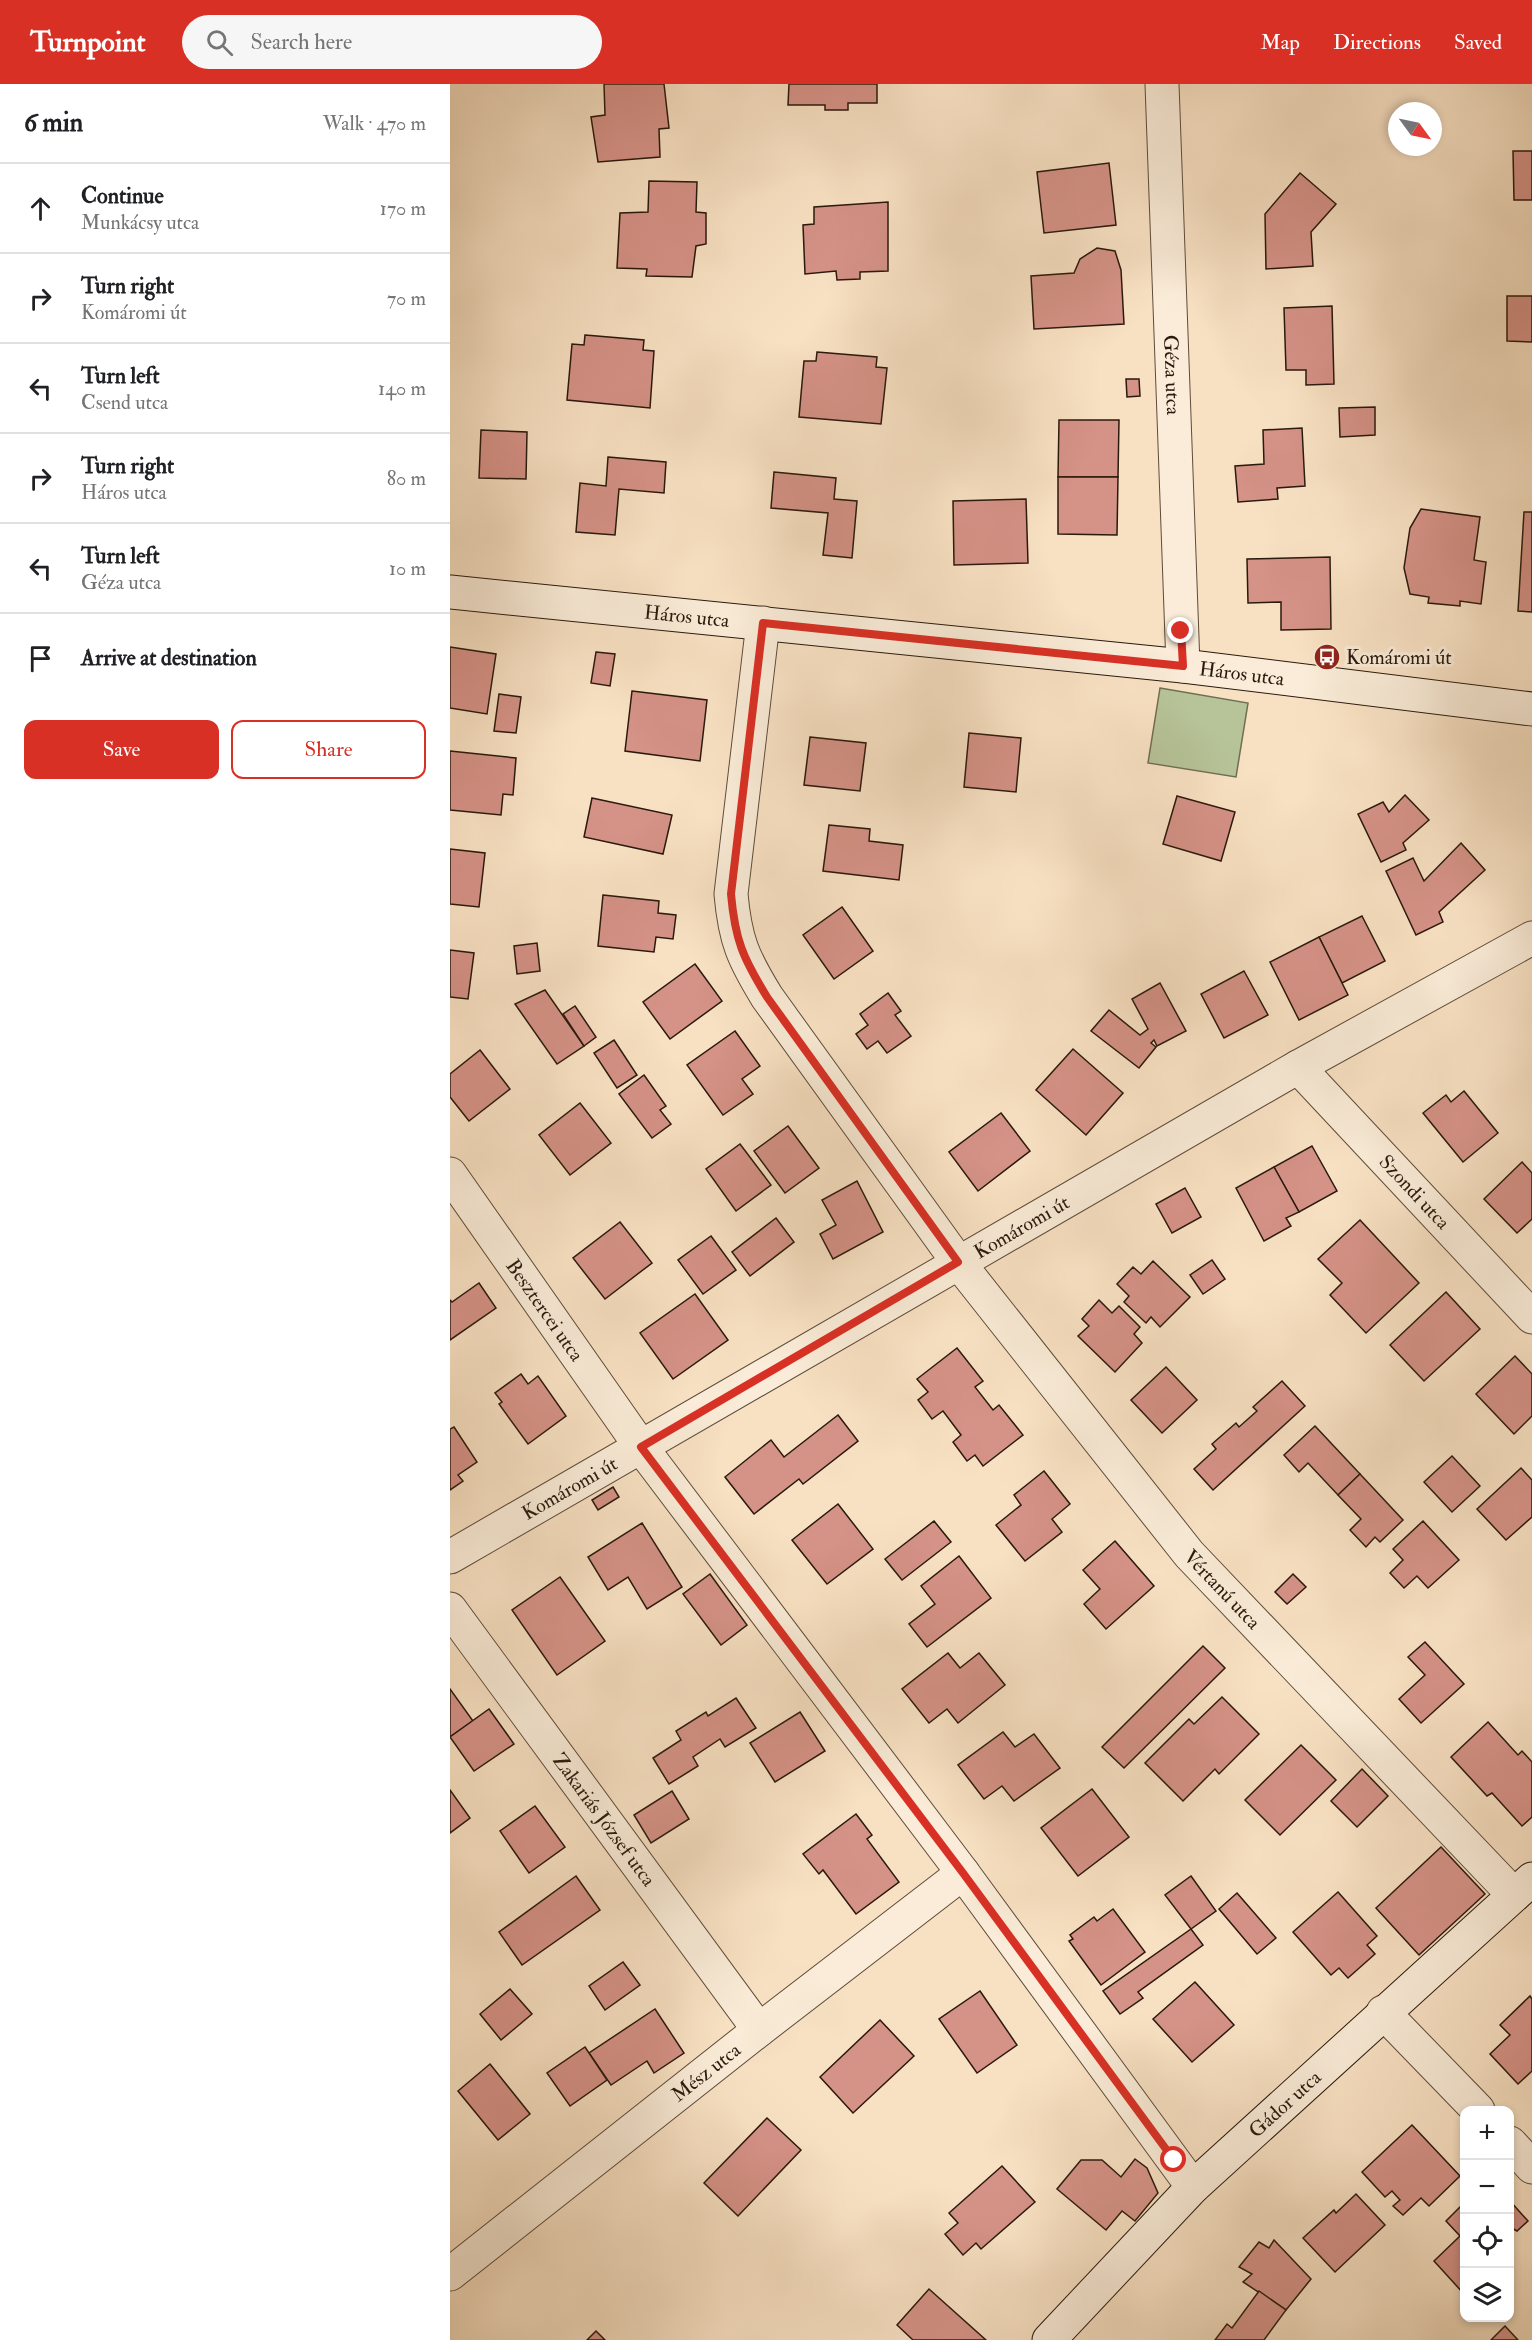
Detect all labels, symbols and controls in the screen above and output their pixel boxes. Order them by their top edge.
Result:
search box [182,15,602,69]
text: Turnpoint [30,25,146,60]
icon: search [203,26,236,59]
text: Search here [251,28,352,56]
text: Map [1260,29,1300,56]
text: Directions [1333,29,1421,56]
text: Saved [1454,29,1502,56]
north arrow [1388,102,1442,156]
text: 6 min [24,107,83,139]
text: Walk · 470 m [323,111,426,136]
text: Continue [81,182,164,210]
icon: ahead [24,192,57,225]
text: 170 m [380,196,426,221]
text: Munkácsy utca [81,210,199,235]
text: Turn right [81,272,174,300]
icon: right [24,282,57,315]
text: 70 m [387,286,426,311]
text: Komáromi út [81,300,187,325]
street label: Géza utca [1158,334,1186,416]
text: Turn left [81,362,160,390]
icon: left [24,372,57,405]
text: 140 m [378,376,426,401]
text: Csend utca [81,390,168,415]
text: Turn right [81,452,174,480]
icon: right [24,462,57,495]
text: 80 m [387,466,426,491]
text: Háros utca [81,480,167,505]
text: Turn left [81,542,160,570]
icon: left [24,552,57,585]
text: 10 m [389,556,426,581]
text: Géza utca [81,570,161,595]
street label: Háros utca [643,600,731,633]
route end [1167,617,1193,643]
icon: arrive [24,642,57,675]
bus stop icon: Komáromi út [1312,642,1342,672]
text: Arrive at destination [81,644,257,672]
place label: Komáromi út [1346,645,1452,670]
street label: Háros utca [1198,656,1287,691]
button: Save [24,720,219,779]
button: Share [231,720,426,779]
street label: Szondi utca [1374,1150,1456,1235]
street label: Komáromi út [970,1190,1074,1265]
street label: Besztercei utca [500,1254,590,1367]
street label: Komáromi út [518,1451,622,1526]
street label: Vértanú utca [1178,1544,1267,1635]
street label: Zakariás József utca [547,1748,662,1892]
street label: Mész utca [667,2037,746,2107]
street label: Gádor utca [1244,2064,1327,2143]
map controls [1460,2106,1514,2322]
button: + [1460,2106,1514,2160]
route start [1160,2146,1186,2172]
button: − [1460,2160,1514,2214]
button: locate [1460,2214,1514,2268]
button: layers [1460,2268,1514,2322]

